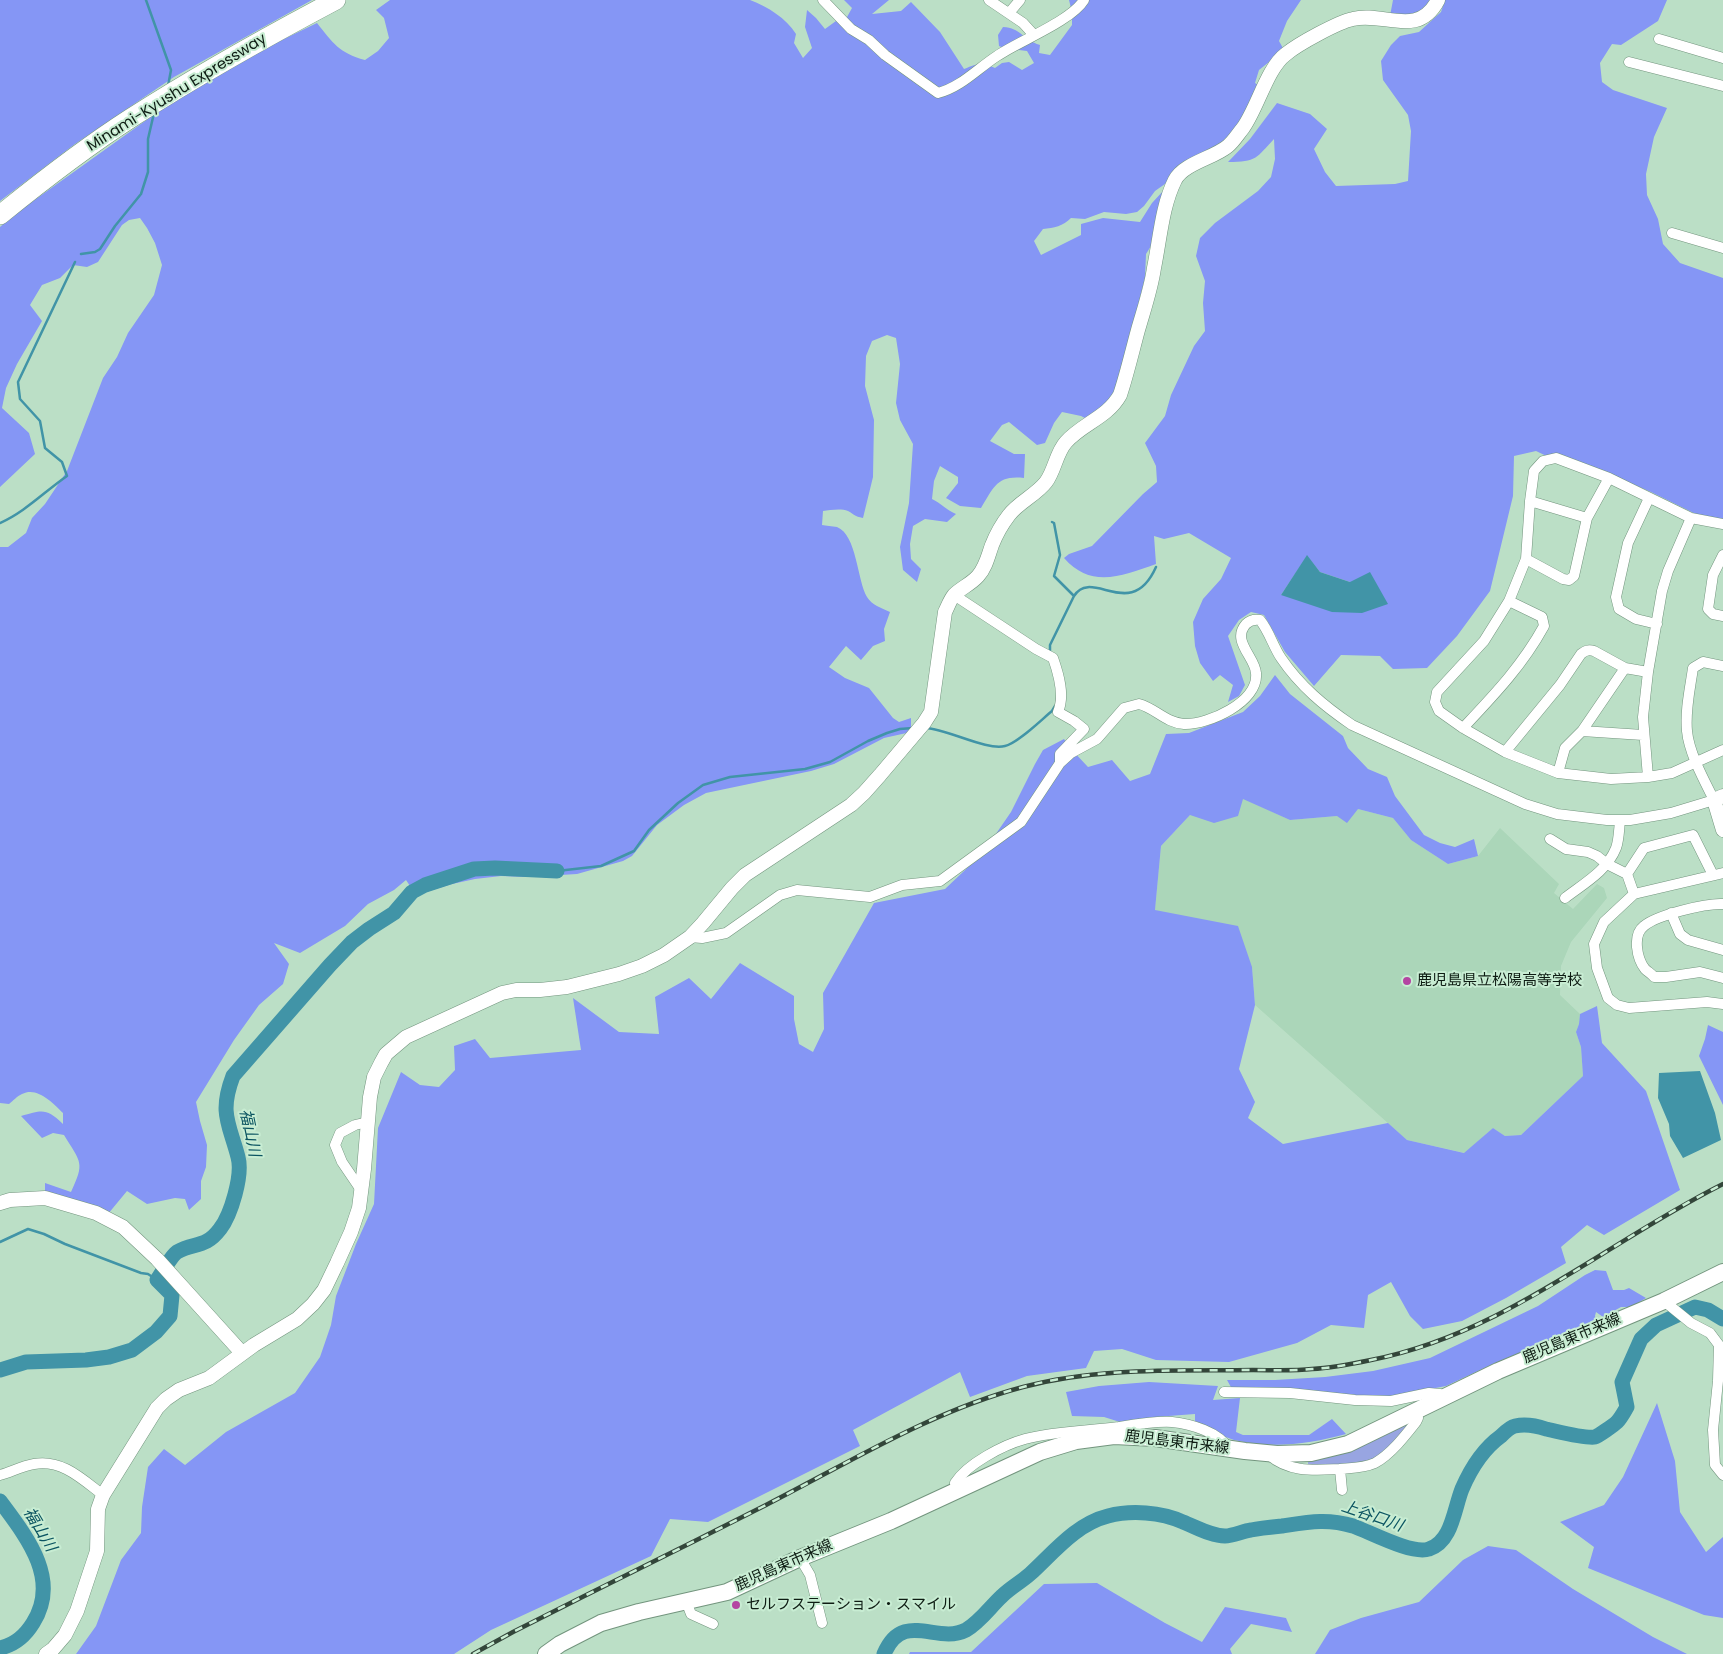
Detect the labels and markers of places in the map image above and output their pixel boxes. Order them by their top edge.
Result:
place label: 鹿児島県立松陽高等学校 [1417,972,1582,990]
marker: 鹿児島県立松陽高等学校 [1401,975,1413,987]
place label: セルフステーション・スマイル [746,1596,956,1614]
marker: セルフステーション・スマイル [730,1599,742,1611]

